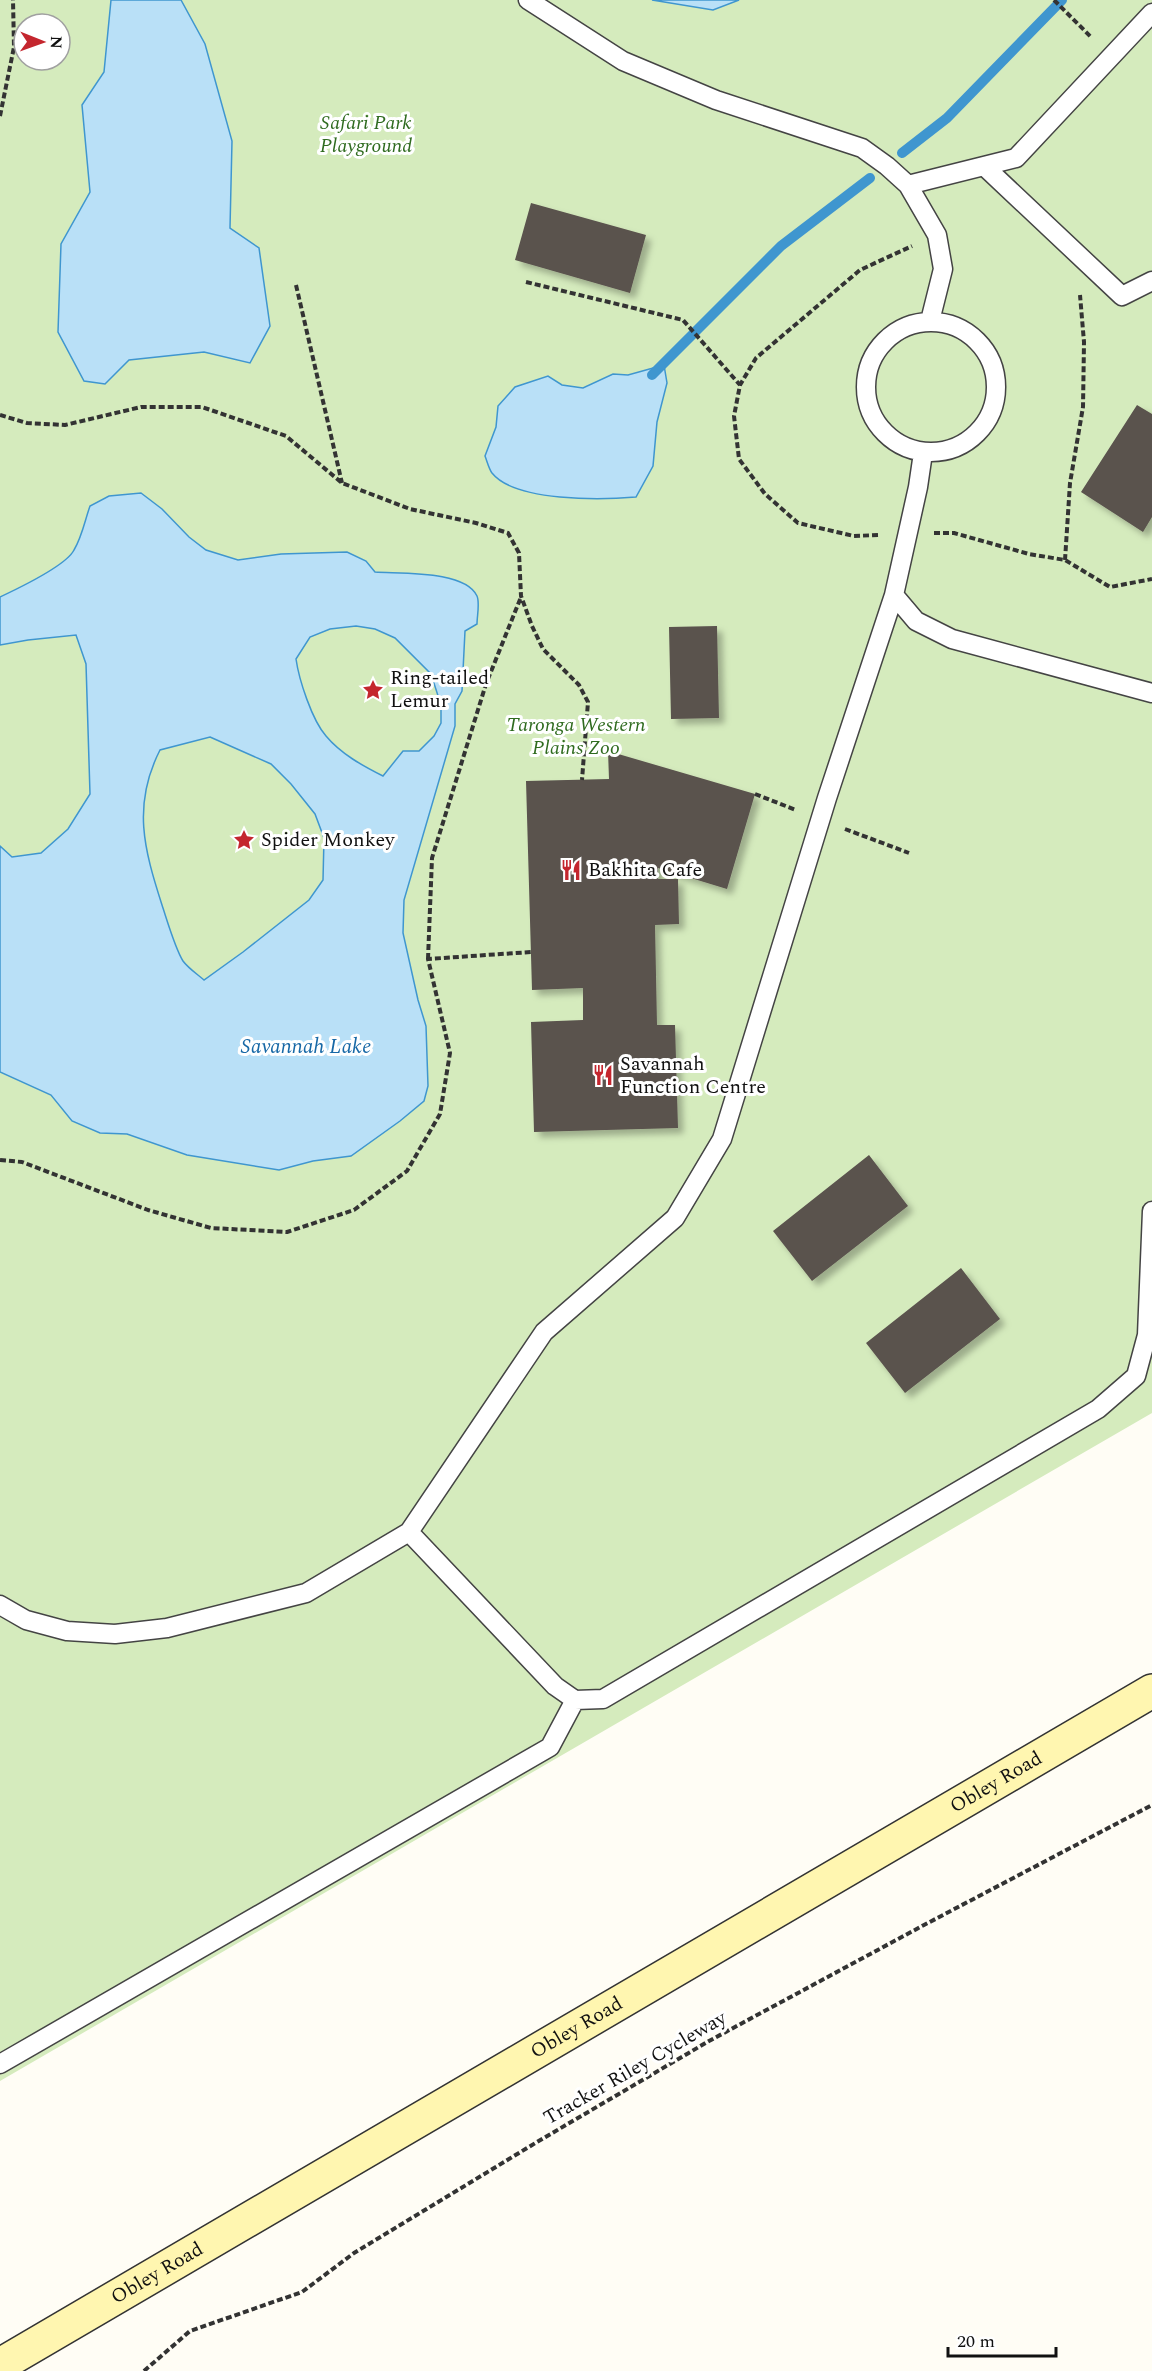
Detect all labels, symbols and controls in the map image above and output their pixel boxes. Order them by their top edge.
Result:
north arrow [12,12,72,72]
text: N [44,36,68,49]
park label: Safari Park Playground [320,108,412,161]
place label: Ring-tailed Lemur [390,663,489,716]
place icon: Ring-tailed Lemur [361,678,385,702]
park label: Taronga Western Plains Zoo [506,710,646,763]
place label: Spider Monkey [261,825,396,855]
place icon: Spider Monkey [232,828,256,852]
place label: Bakhita Cafe [588,855,702,885]
restaurant icon: Bakhita Cafe [559,858,583,882]
water label: Savannah Lake [241,1031,371,1063]
place label: Savannah Function Centre [620,1049,766,1102]
restaurant icon: Savannah Function Centre [591,1063,615,1087]
street label: Obley Road [944,1743,1048,1821]
street label: Obley Road [525,1989,628,2067]
street label: Tracker Riley Cycleway [538,2003,733,2133]
street label: Obley Road [105,2234,209,2312]
scale bar [948,2320,1056,2358]
text: 20 m [957,2328,995,2355]

